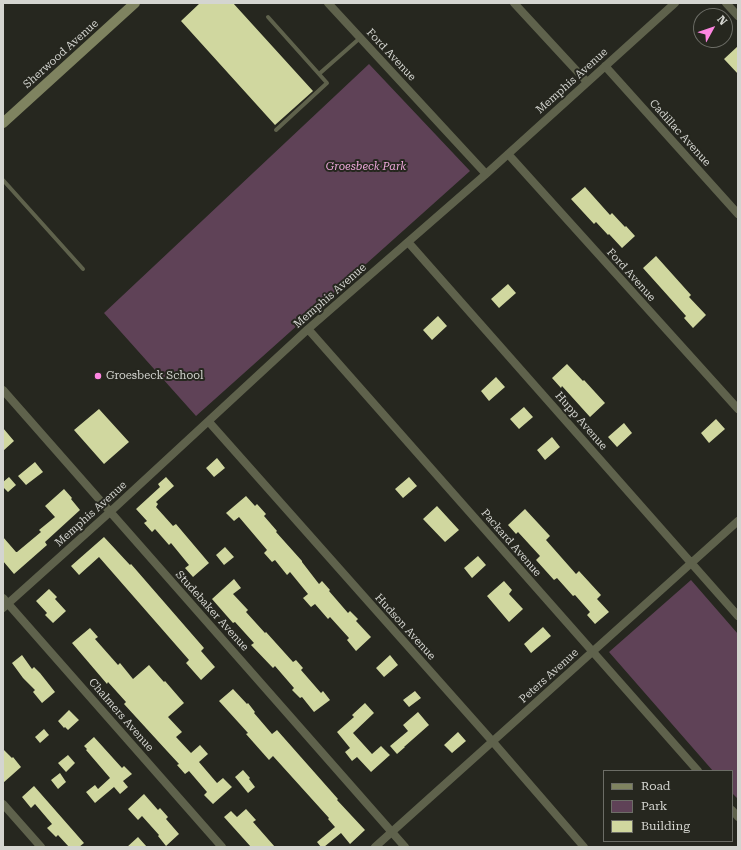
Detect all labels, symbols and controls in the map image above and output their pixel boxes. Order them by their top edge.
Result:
north arrow [693,8,733,48]
text: N [714,13,730,28]
street label: Sherwood Avenue [21,17,101,91]
street label: Ford Avenue [363,26,419,84]
street label: Memphis Avenue [533,45,611,117]
street label: Cadillac Avenue [647,97,713,169]
park label: Groesbeck Park [326,160,406,174]
street label: Ford Avenue [604,246,658,304]
street label: Memphis Avenue [291,261,369,331]
place label: Groesbeck School [106,369,203,383]
marker: Groesbeck School [93,371,103,381]
street label: Hupp Avenue [552,389,610,453]
street label: Memphis Avenue [52,478,130,550]
street label: Packard Avenue [478,507,544,579]
street label: Studebaker Avenue [173,568,251,654]
street label: Hudson Avenue [372,591,438,663]
street label: Peters Avenue [517,646,581,706]
street label: Chalmers Avenue [86,676,156,754]
legend [603,770,733,842]
text: Road [641,779,670,793]
text: Park [641,799,667,813]
text: Building [641,819,690,833]

